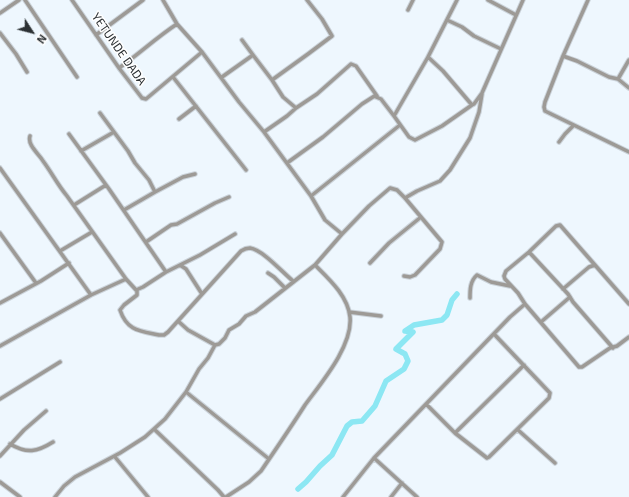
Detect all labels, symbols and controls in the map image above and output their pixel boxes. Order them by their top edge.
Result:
street label: YETUNDE DADA [89,10,149,88]
north arrow [12,12,52,52]
text: N [35,32,50,46]

